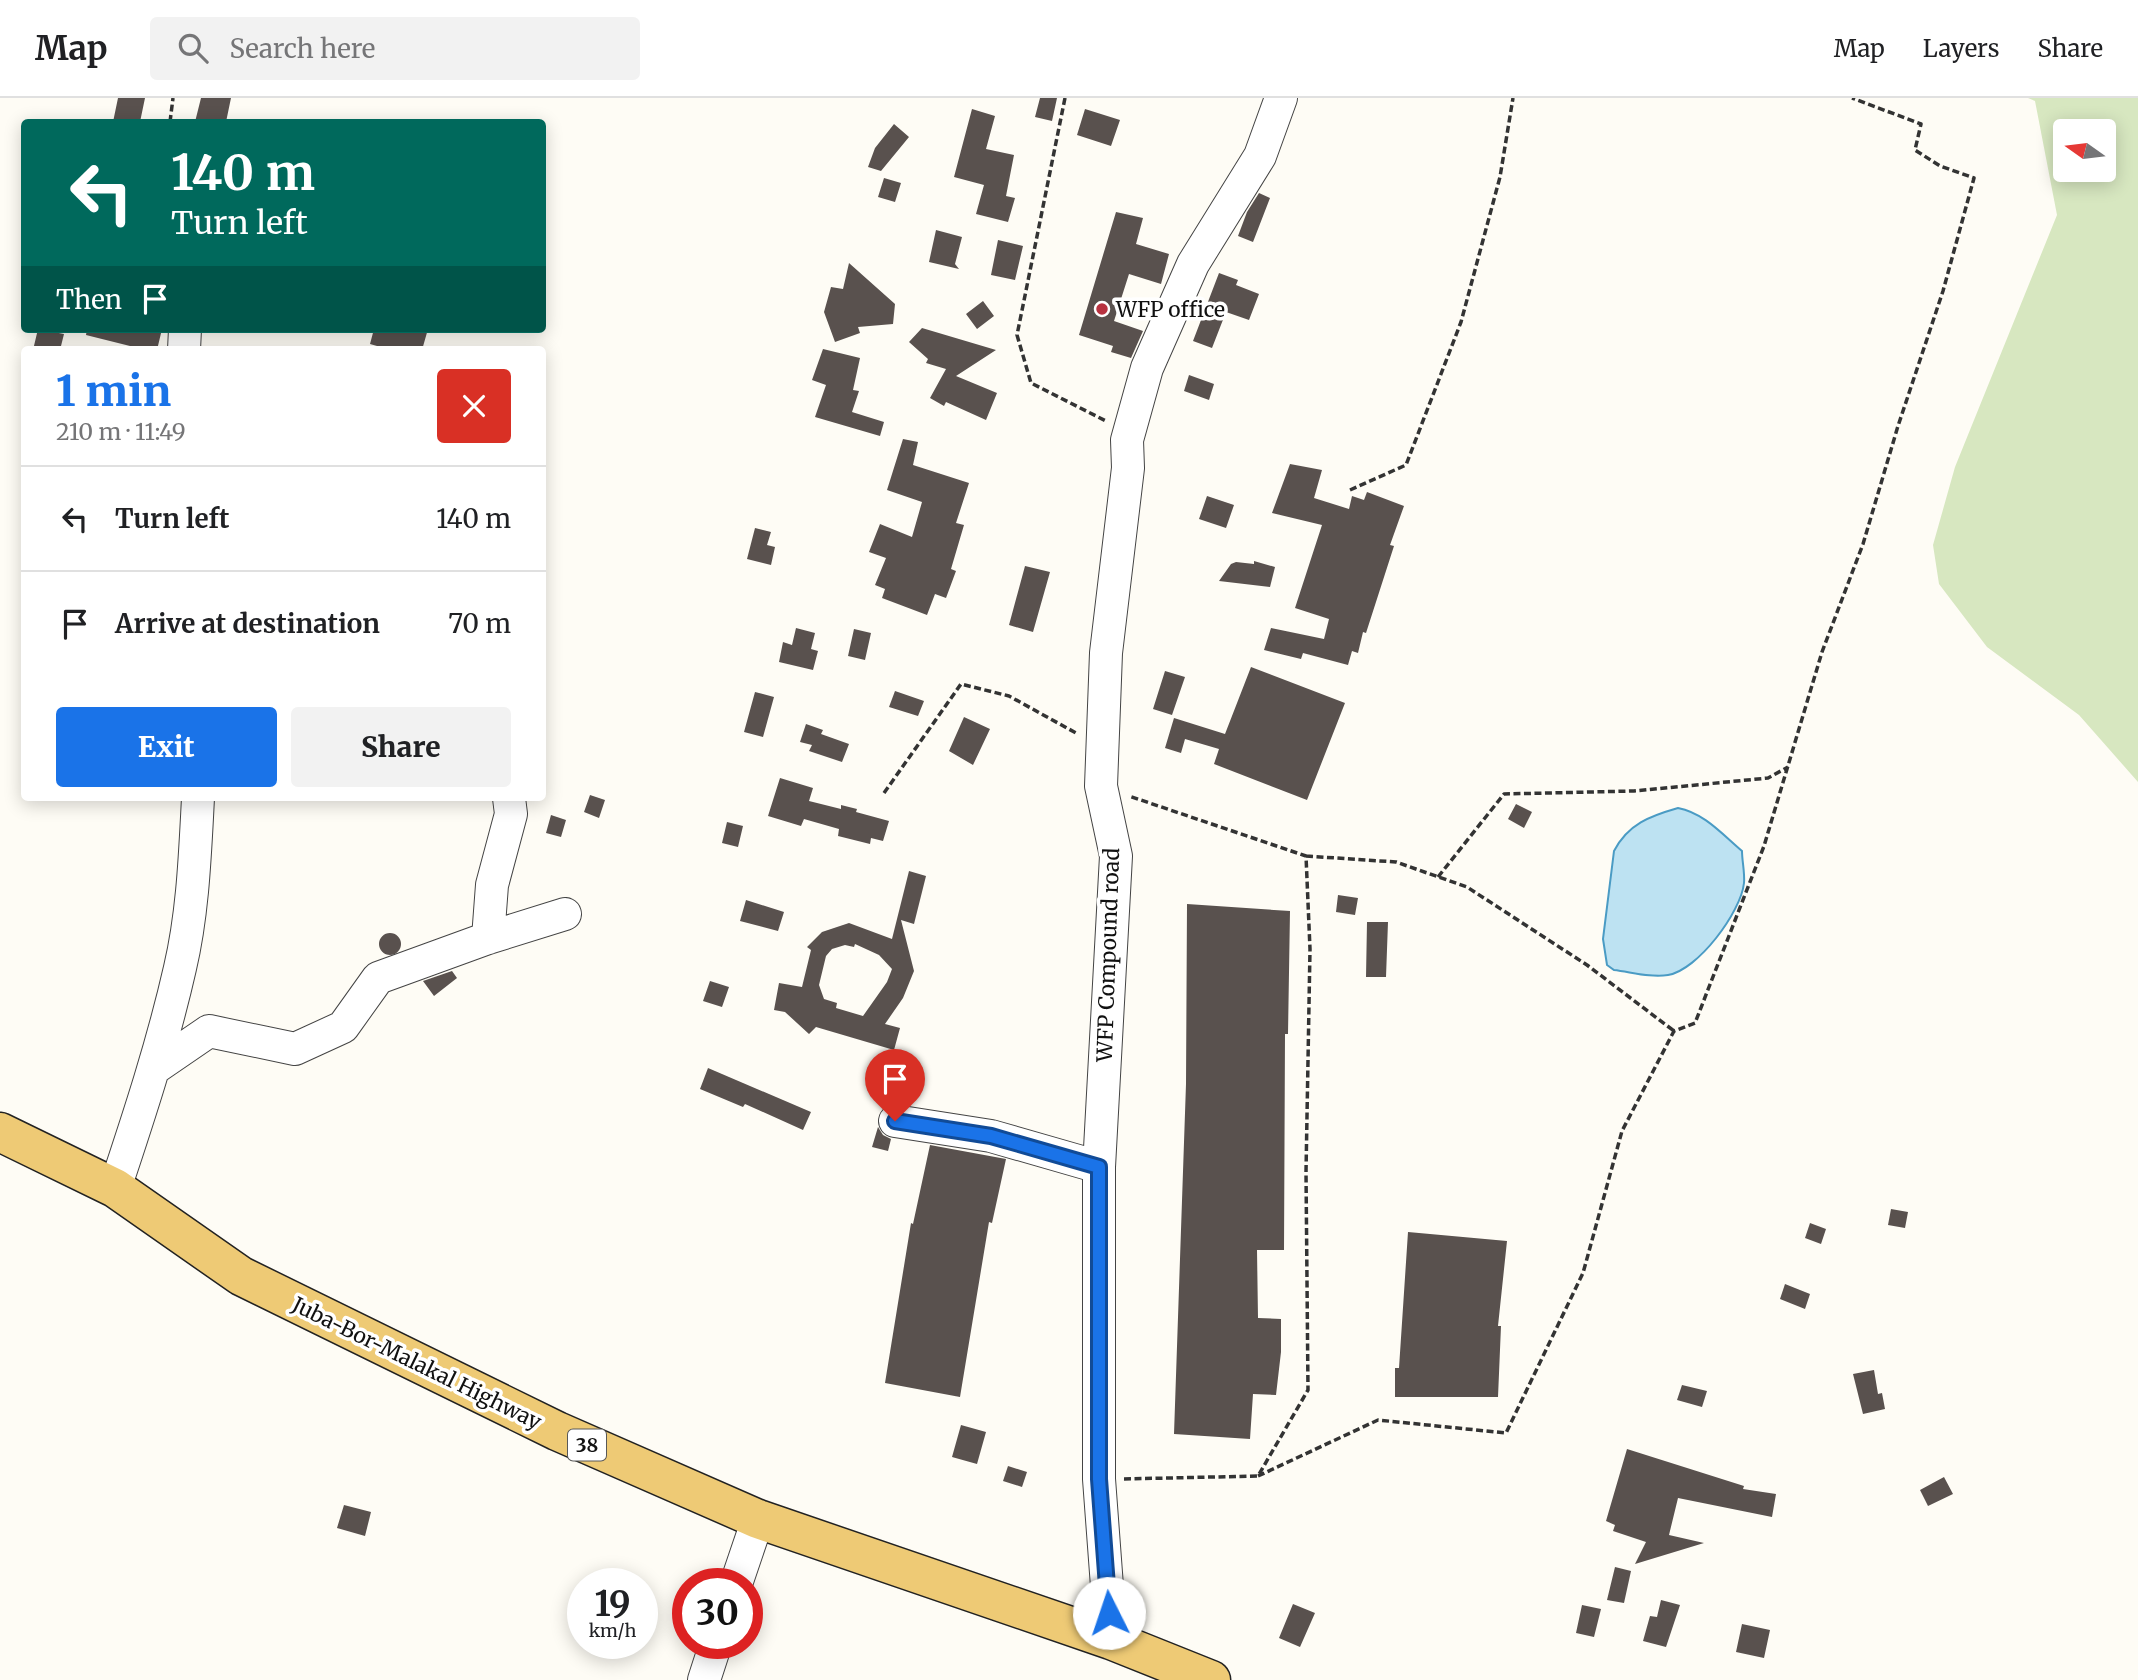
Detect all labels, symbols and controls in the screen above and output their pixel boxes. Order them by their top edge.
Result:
search box [150,17,640,80]
text: Map [35,28,108,69]
icon: search [174,29,212,67]
text: Search here [230,32,375,65]
text: Map [1834,33,1885,64]
text: Layers [1923,33,1999,64]
text: Share [2037,33,2103,64]
north arrow [2053,119,2116,182]
map controls [2053,119,2116,182]
text: 140 m [171,142,315,203]
icon: left [56,147,147,238]
text: Turn left [171,203,308,243]
icon: arrive [136,280,174,318]
text: Then [56,283,122,316]
place label: WFP office [1115,296,1225,323]
marker: WFP office [1094,301,1110,317]
text: 1 min [56,365,171,417]
button: close [437,369,511,443]
text: 210 m · 11:49 [56,417,186,446]
icon: left [56,500,94,538]
text: Turn left [115,502,229,535]
text: 140 m [436,502,511,535]
icon: arrive [56,605,94,643]
text: Arrive at destination [115,607,380,640]
text: 70 m [448,607,511,640]
button: Exit [56,707,277,787]
button: Share [291,707,511,787]
street label: WFP Compound road [1091,847,1125,1064]
pin [865,1049,925,1121]
icon: arrive [876,1060,914,1098]
street label: Juba-Bor-Malakal Highway [287,1290,547,1436]
road number: 38 [568,1429,606,1460]
speed limit sign: 30 [672,1568,763,1659]
position arrow [1072,1576,1146,1650]
text: 19 [594,1582,631,1626]
text: km/h [589,1619,636,1642]

